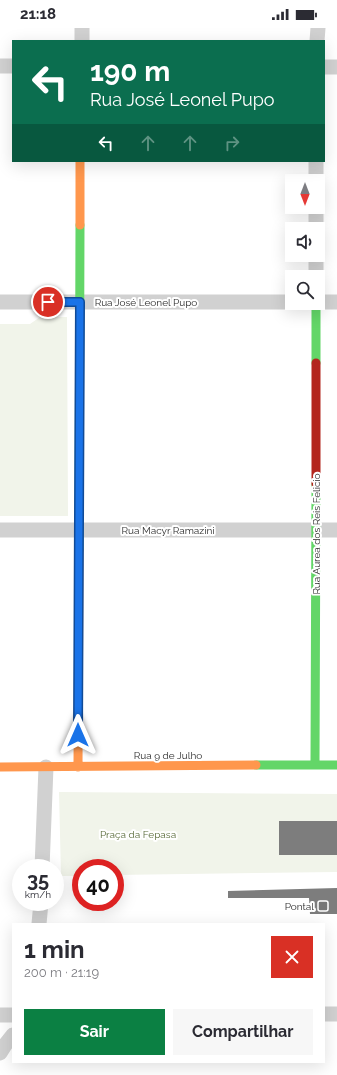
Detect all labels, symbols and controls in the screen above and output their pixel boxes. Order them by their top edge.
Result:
text: 21:18 [20,5,56,23]
text: 190 m [90,55,170,88]
icon: left [24,56,76,108]
text: Rua José Leonel Pupo [90,89,275,110]
icon: left [95,132,117,154]
icon: ahead [137,132,159,154]
icon: ahead [179,132,201,154]
icon: right [221,132,243,154]
north arrow [285,174,325,214]
map controls [285,174,325,310]
button: sound [285,222,325,262]
button: search [285,270,325,310]
pin [31,285,65,319]
icon: arrive [37,291,59,313]
street label: Rua José Leonel Pupo [95,297,197,308]
street label: Rua Aurea dos Reis Felicio [311,473,322,595]
street label: Rua Macyr Ramazini [122,525,214,536]
position arrow [57,714,99,756]
street label: Rua 9 de Julho [134,750,202,761]
park label: Praça da Fepasa [100,829,176,840]
speed limit sign: 40 [72,859,124,911]
text: 35 [27,868,49,892]
text: km/h [25,889,51,900]
marker: Pontal [317,900,329,912]
place label: Pontal [285,901,314,912]
text: 1 min [24,935,85,964]
button: close [271,936,313,978]
text: 200 m · 21:19 [24,965,99,980]
button: Sair [24,1009,165,1055]
button: Compartilhar [173,1009,313,1055]

